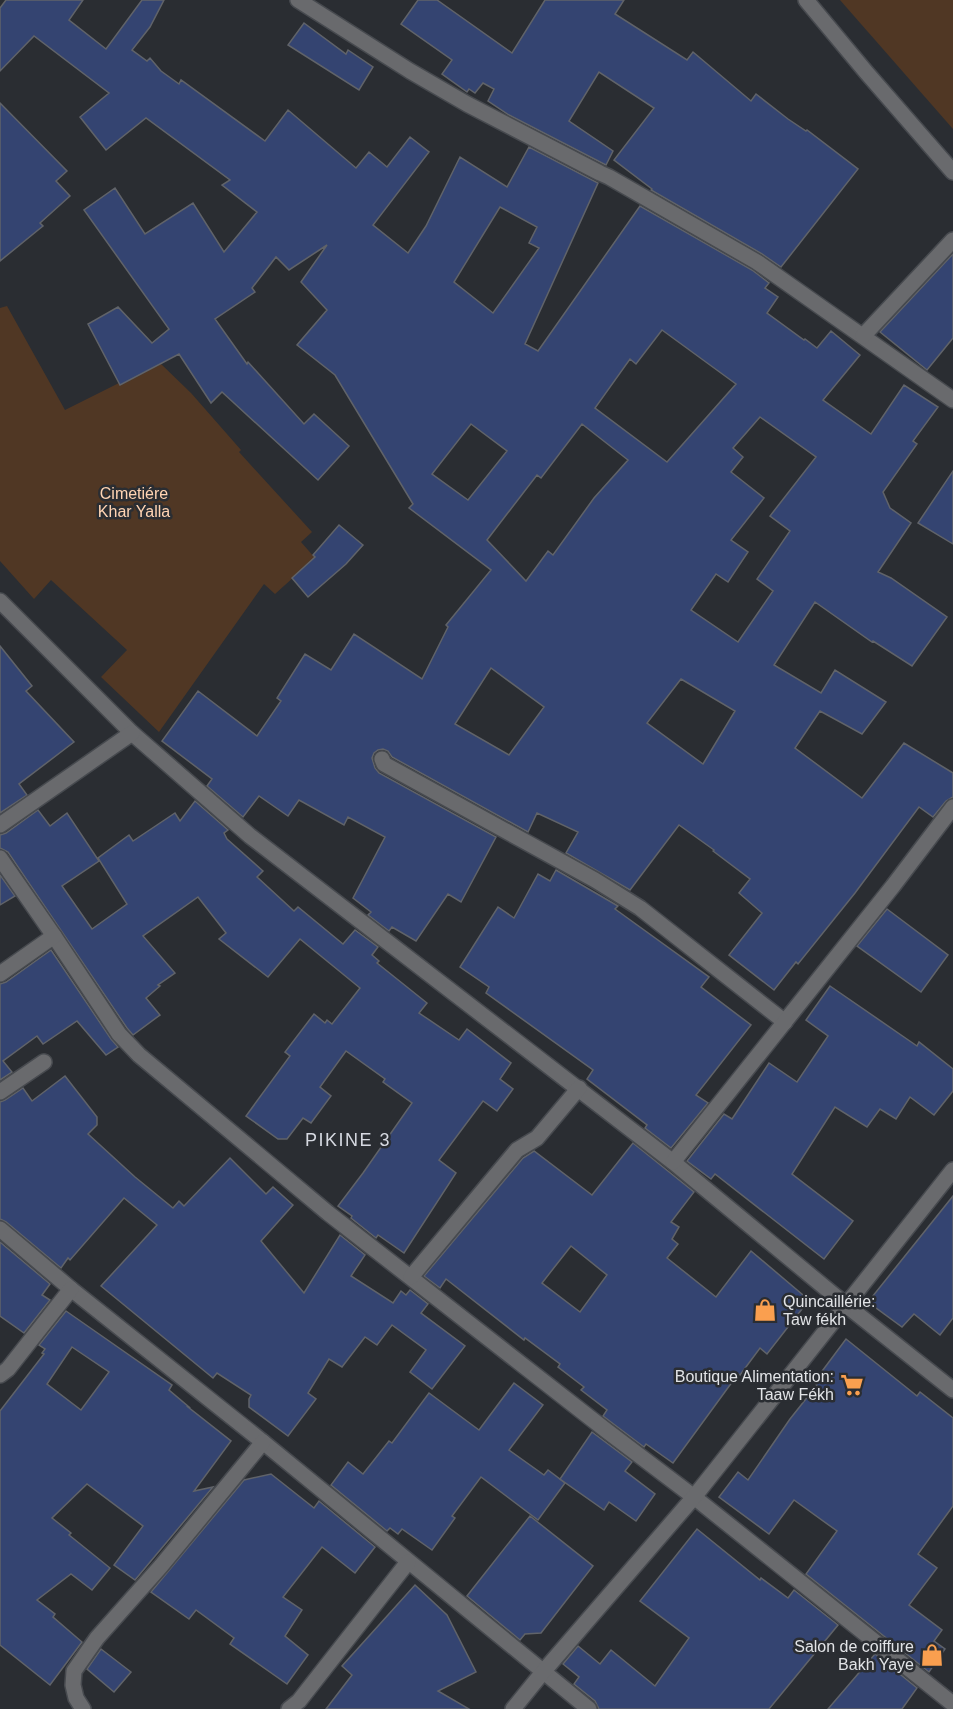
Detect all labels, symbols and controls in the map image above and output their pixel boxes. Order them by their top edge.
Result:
park label: Cimetiére Khar Yalla [98,485,170,520]
district label: PIKINE 3 [305,1130,391,1150]
place label: Quincaillérie: Taw fékh [783,1293,875,1328]
shop icon: Quincaillérie: Taw fékh [752,1297,778,1323]
place label: Boutique Alimentation: Taaw Fékh [675,1368,834,1403]
supermarket icon: Boutique Alimentation: Taaw Fékh [839,1372,865,1398]
place label: Salon de coiffure Bakh Yaye [794,1638,914,1673]
shop icon: Salon de coiffure Bakh Yaye [919,1642,945,1668]

